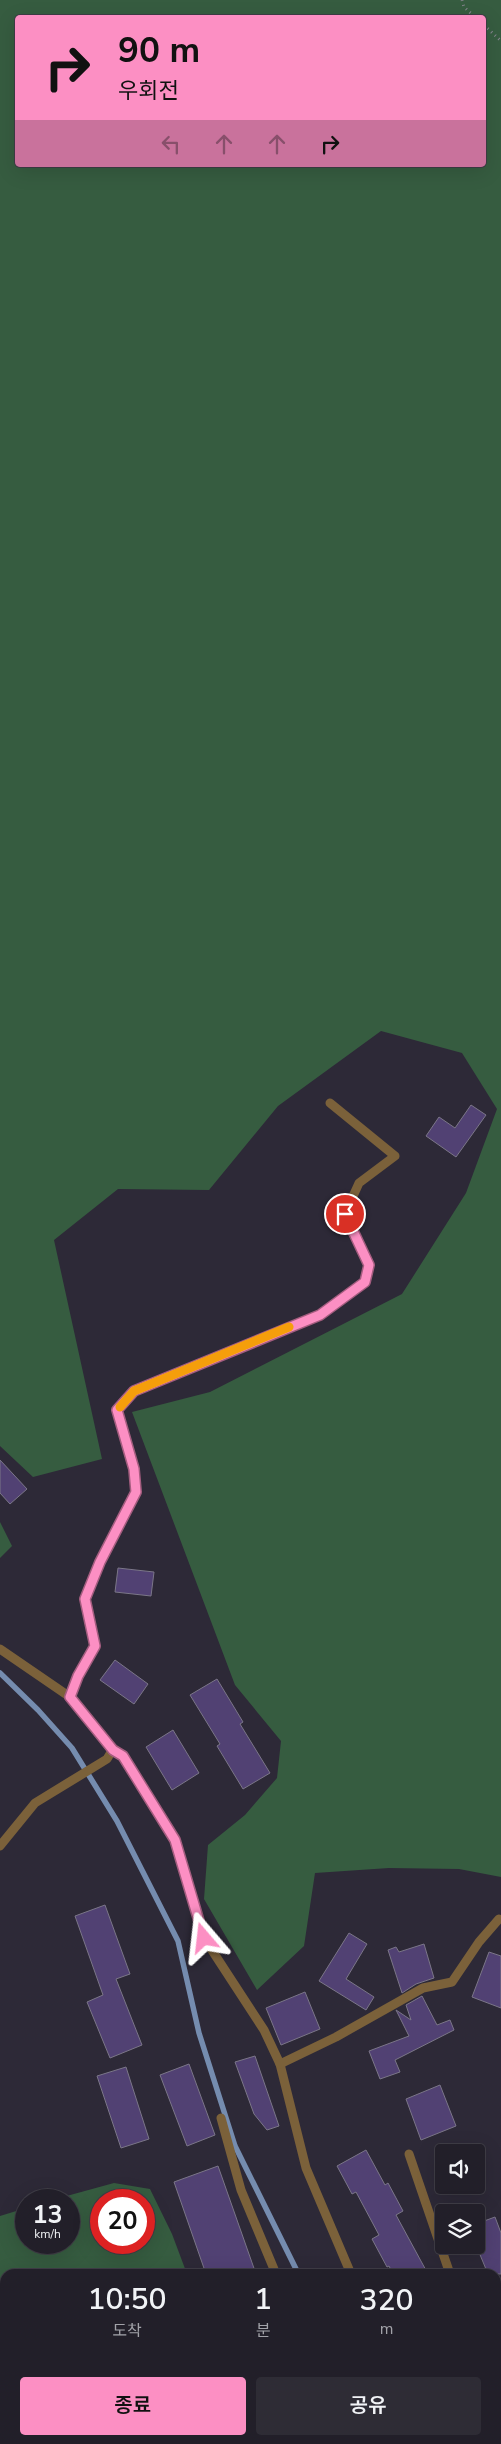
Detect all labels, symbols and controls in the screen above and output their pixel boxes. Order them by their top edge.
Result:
text: 90 m [118,27,200,74]
icon: right [35,35,100,100]
text: 우회전 [118,76,179,106]
icon: left [157,130,185,158]
icon: ahead [210,130,238,158]
icon: ahead [263,130,291,158]
icon: right [316,130,344,158]
pin [324,1193,366,1235]
icon: arrive [331,1200,359,1228]
position arrow [177,1911,229,1963]
map controls [435,2144,485,2254]
button: sound [435,2144,485,2194]
speed limit sign: 20 [90,2189,155,2254]
text: 13 [32,2198,63,2232]
button: layers [435,2204,485,2254]
text: km/h [34,2226,61,2242]
text: 10:50 [87,2279,167,2320]
text: 1 [254,2279,272,2320]
text: 320 [360,2280,414,2321]
text: m [380,2318,393,2340]
text: 도착 [112,2320,142,2342]
text: 분 [256,2320,270,2342]
button: 종료 [20,2377,246,2435]
button: 공유 [256,2377,481,2435]

